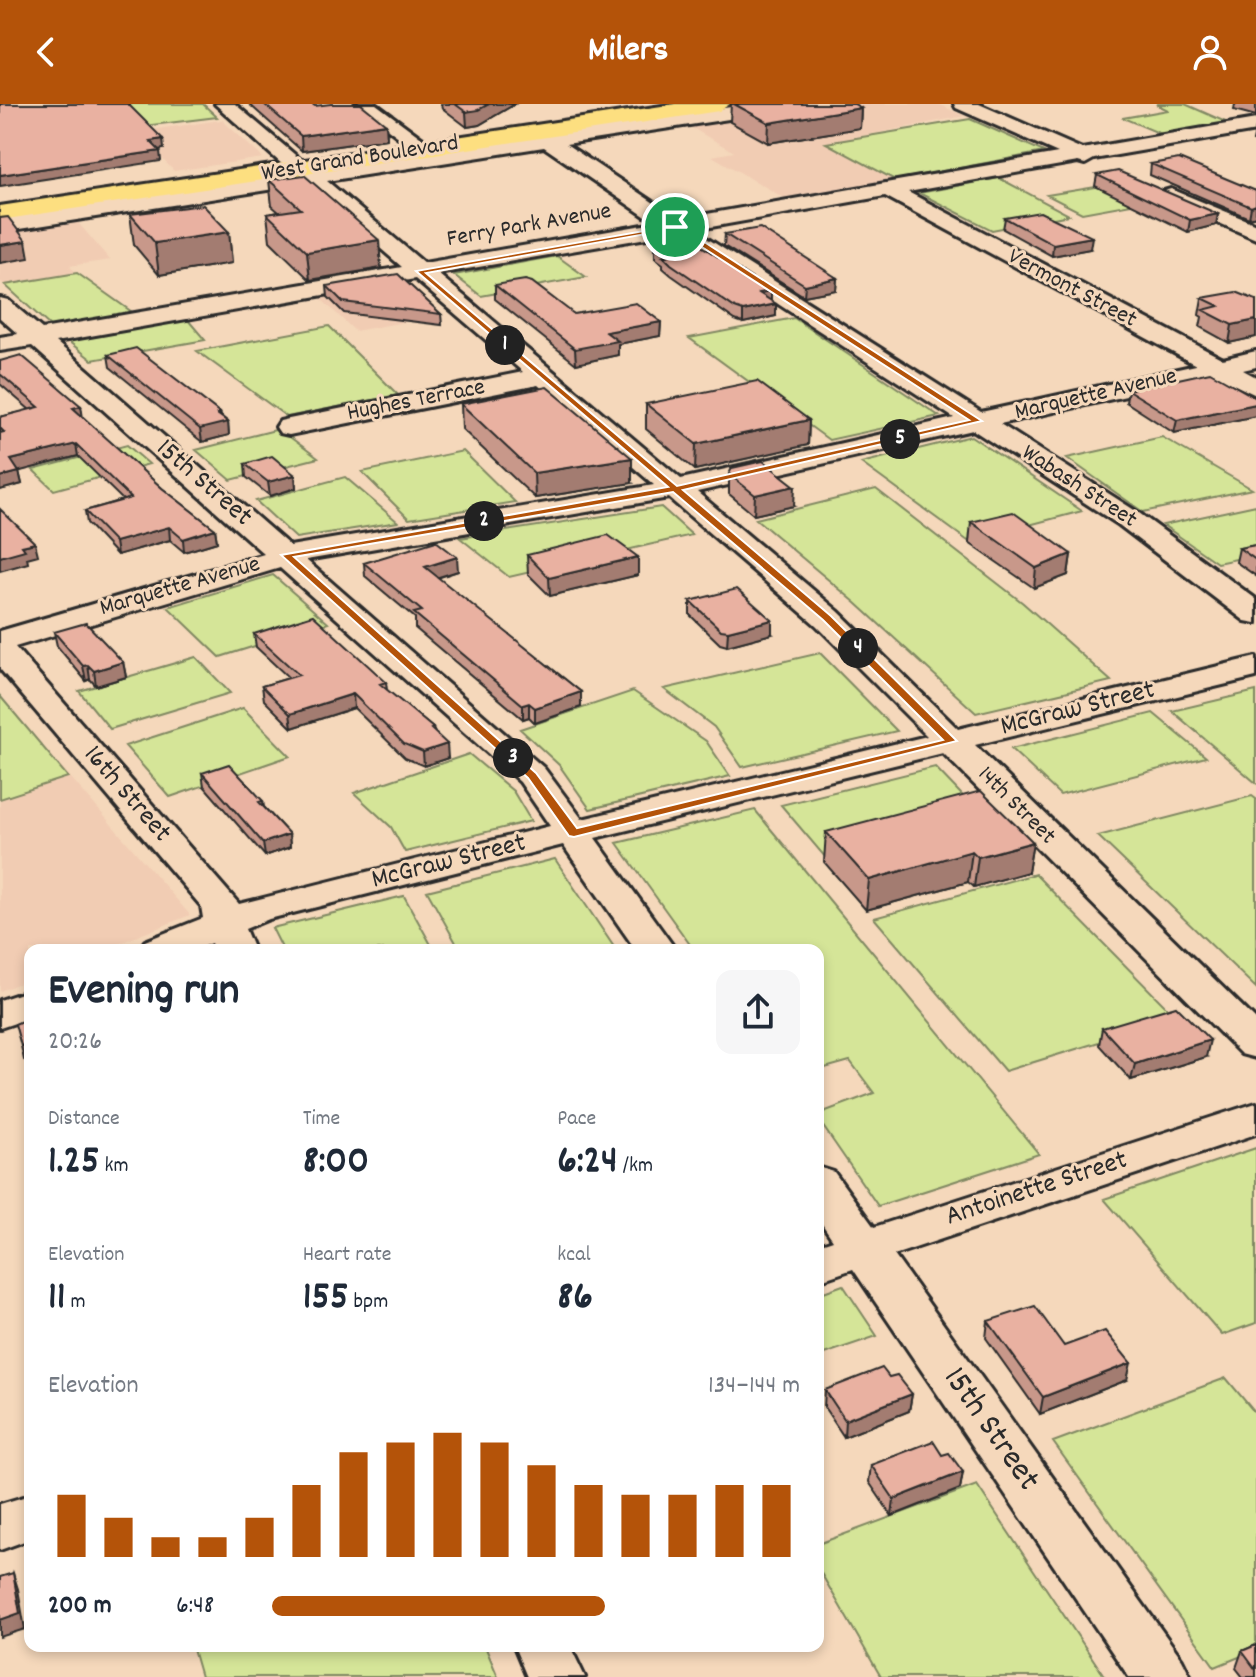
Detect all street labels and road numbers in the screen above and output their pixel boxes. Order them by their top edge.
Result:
street label: West Grand Boulevard [259,127,461,191]
street label: Ferry Park Avenue [444,195,614,257]
street label: Vermont Street [1001,241,1143,337]
street label: Marquette Avenue [1012,360,1180,430]
street label: Hughes Terrace [344,371,488,431]
street label: 15th Street [146,431,260,537]
street label: Wabash Street [1015,437,1144,537]
street label: Marquette Avenue [96,548,264,626]
street label: McGraw Street [997,672,1159,748]
street label: 16th Street [72,738,180,852]
street label: 14th Street [969,759,1063,853]
street label: McGraw Street [368,825,530,901]
street label: Antoinette Street [941,1142,1133,1238]
street label: 15th Street [929,1358,1051,1502]

